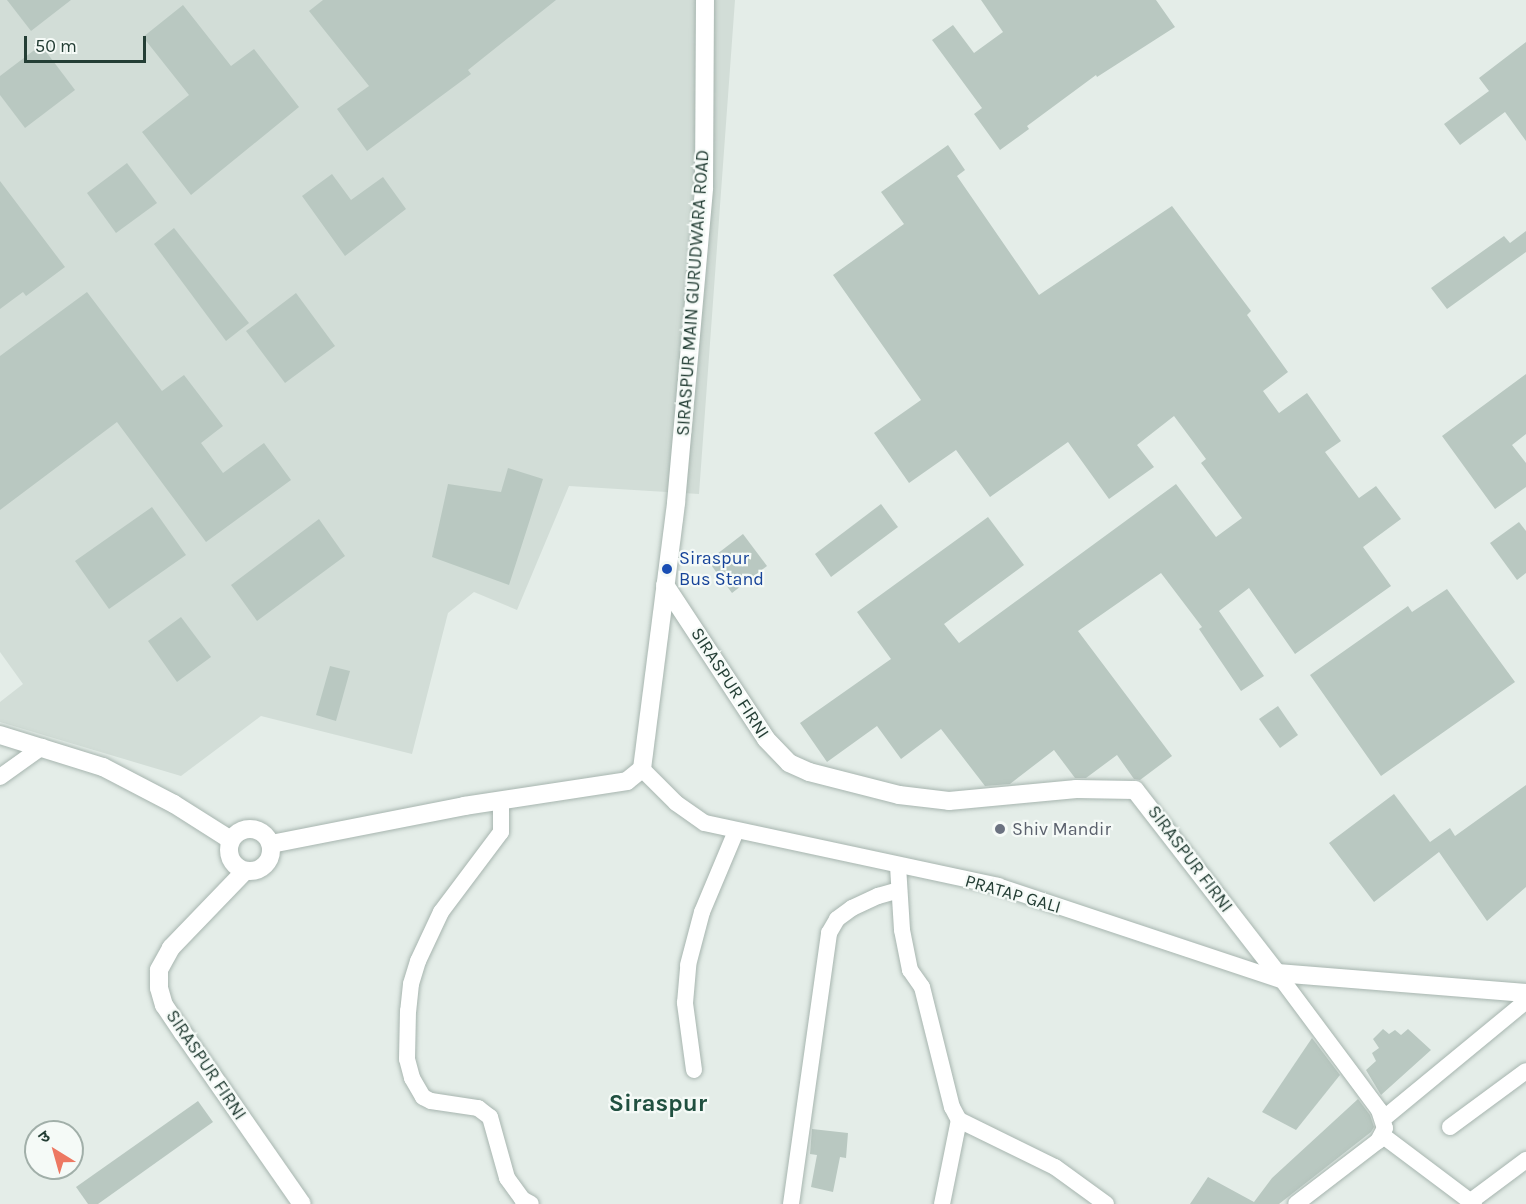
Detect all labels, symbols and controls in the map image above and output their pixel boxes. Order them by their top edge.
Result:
scale bar [27,24,148,62]
text: 50 m [35,35,77,57]
street label: SIRASPUR MAIN GURUDWARA ROAD [672,149,714,437]
place label: Siraspur Bus Stand [679,548,764,590]
marker: Siraspur Bus Stand [660,562,674,576]
street label: SIRASPUR FIRNI [686,623,774,743]
street label: SIRASPUR FIRNI [1143,801,1237,917]
place label: Shiv Mandir [1012,818,1111,840]
marker: Shiv Mandir [993,822,1007,836]
street label: PRATAP GALI [963,870,1063,918]
street label: SIRASPUR FIRNI [161,1006,251,1124]
district label: Siraspur [609,1090,707,1118]
north arrow [24,1120,84,1180]
text: उ [35,1126,54,1147]

